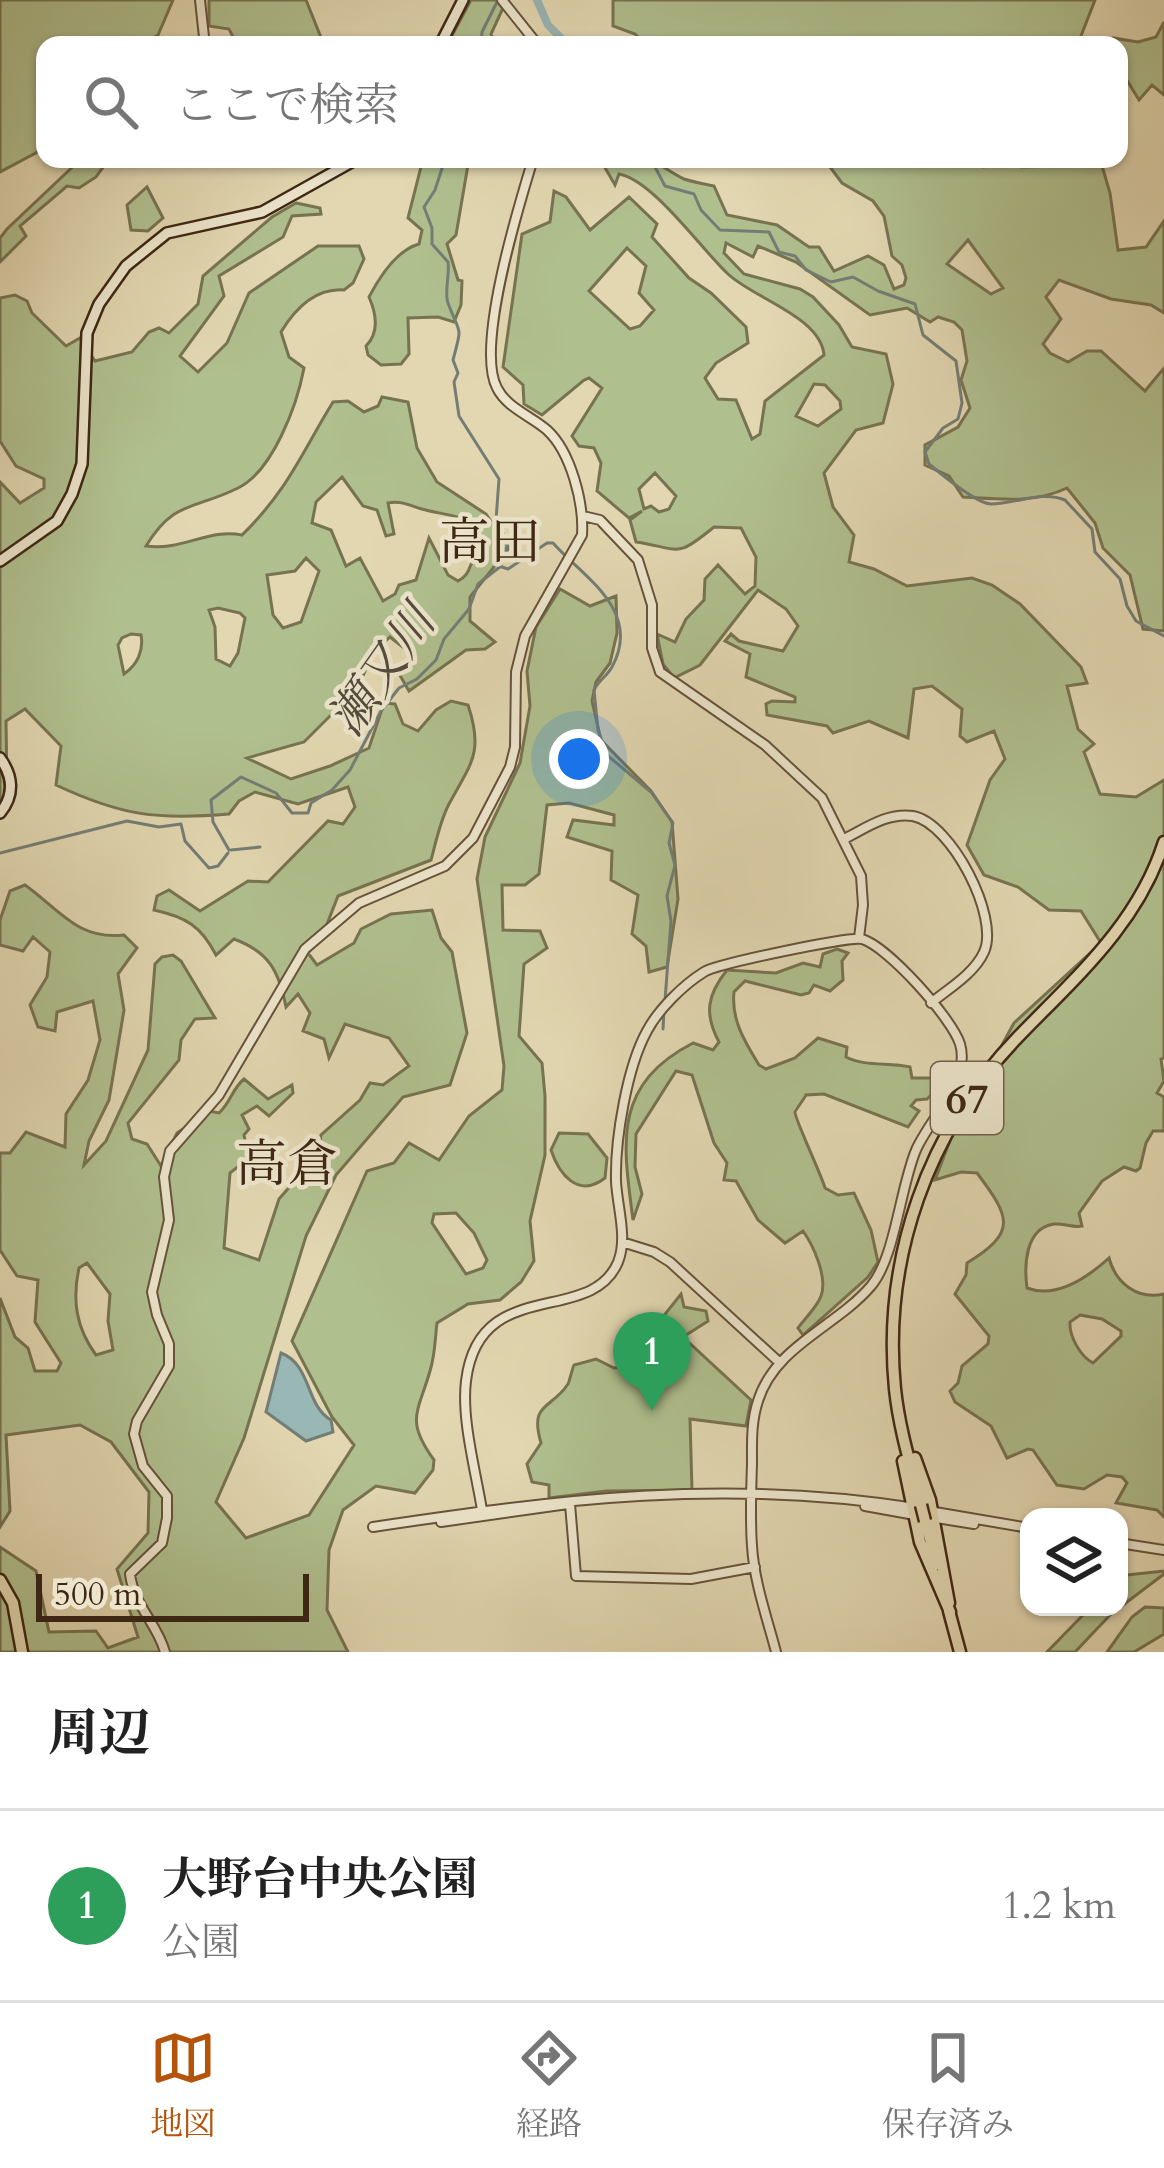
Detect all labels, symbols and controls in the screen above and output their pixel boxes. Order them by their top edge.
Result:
search box [36,36,1128,168]
icon: search [78,69,144,135]
text: ここで検索 [174,75,399,136]
district label: 高田 [439,508,541,578]
water label: 瀬又川 [314,589,453,748]
your location [549,729,609,789]
road number: 67 [931,1062,1003,1134]
district label: 高倉 [236,1130,338,1200]
pin: 1 [613,1312,691,1411]
map controls [1020,1508,1128,1616]
button: layers [1020,1508,1128,1616]
scale bar [36,1568,309,1621]
text: 500 m [54,1572,141,1617]
text: 周辺 [48,1699,150,1769]
text: 大野台中央公園 [162,1849,477,1910]
text: 1 [77,1879,97,1932]
text: 1.2 km [1002,1879,1116,1932]
text: 公園 [162,1916,240,1969]
tab: 地図 [150,2025,216,2147]
tab: 経路 [516,2025,582,2147]
tab: 保存済み [882,2025,1014,2147]

